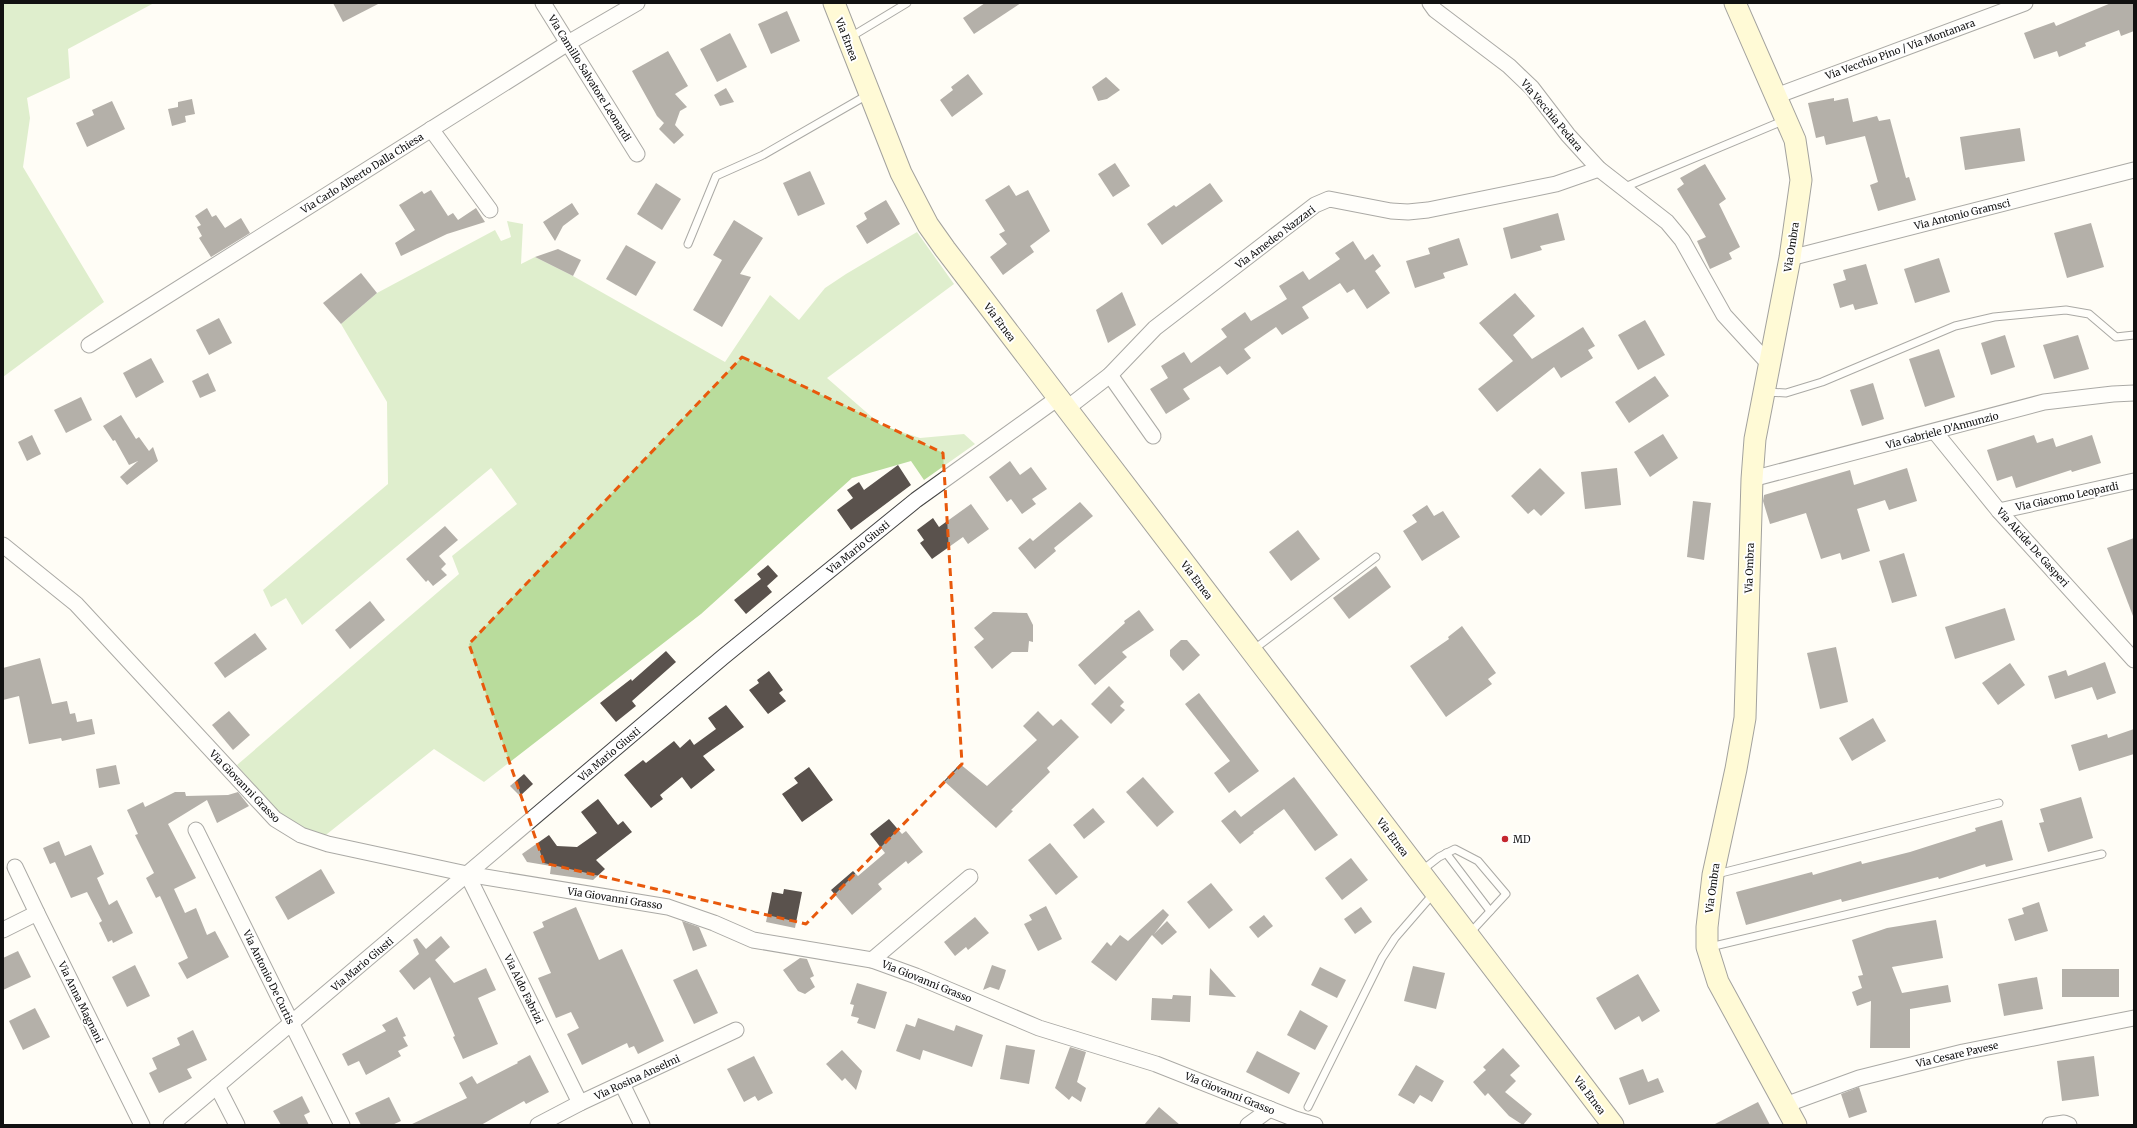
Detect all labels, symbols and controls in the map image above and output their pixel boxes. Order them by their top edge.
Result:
street label: Via Camillo Salvatore Leonardi [545,12,634,144]
street label: Via Etnea [832,15,861,63]
street label: Via Vecchio Pino / Via Montanara [1823,16,1977,83]
street label: Via Vecchia Pedara [1517,76,1586,154]
street label: Via Carlo Alberto Dalla Chiesa [298,130,427,217]
street label: Via Antonio Gramsci [1912,196,2012,233]
street label: Via Amedeo Nazzari [1232,203,1318,272]
street label: Via Ombra [1781,221,1802,274]
street label: Via Etnea [980,300,1019,345]
street label: Via Gabriele D'Annunzio [1883,409,2000,452]
street label: Via Giacomo Leopardi [2013,479,2120,514]
street label: Via Alcide De Gasperi [1993,504,2072,590]
street label: Via Mario Giusti [823,518,892,577]
street label: Via Ombra [1742,542,1757,594]
street label: Via Etnea [1177,558,1216,603]
street label: Via Mario Giusti [575,725,643,785]
street label: Via Giovanni Grasso [206,747,283,826]
street label: Via Etnea [1373,815,1412,860]
place label: MD [1513,833,1531,846]
marker: MD [1500,834,1510,844]
street label: Via Ombra [1702,862,1723,915]
street label: Via Giovanni Grasso [566,884,664,912]
street label: Via Antonio De Curtis [240,927,297,1027]
street label: Via Mario Giusti [328,935,396,995]
street label: Via Aldo Fabrizi [501,952,546,1026]
street label: Via Giovanni Grasso [879,957,974,1006]
street label: Via Anna Magnani [55,959,106,1045]
street label: Via Cesare Pavese [1914,1039,2000,1071]
street label: Via Rosina Anselmi [592,1052,682,1103]
street label: Via Giovanni Grasso [1182,1069,1277,1118]
street label: Via Etnea [1570,1073,1609,1118]

